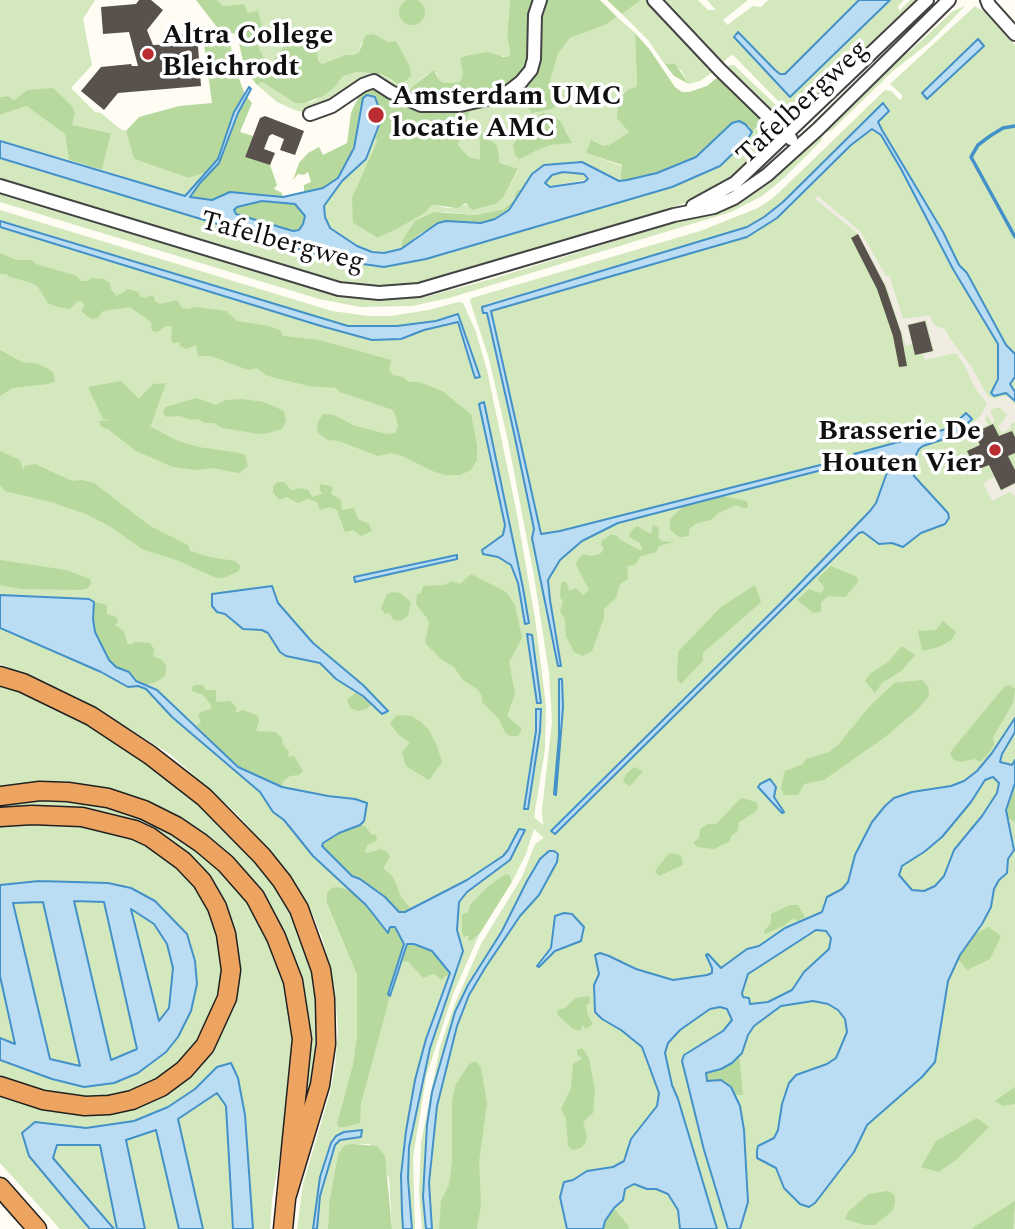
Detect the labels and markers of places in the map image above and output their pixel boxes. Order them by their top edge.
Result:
place label: Altra College Bleichrodt [162,21,333,87]
marker: Altra College Bleichrodt [140,46,156,62]
place label: Amsterdam UMC locatie AMC [392,82,622,148]
marker: Amsterdam UMC locatie AMC [366,105,386,125]
place label: Brasserie De Houten Vier [818,417,981,483]
marker: Brasserie De Houten Vier [987,442,1003,458]

